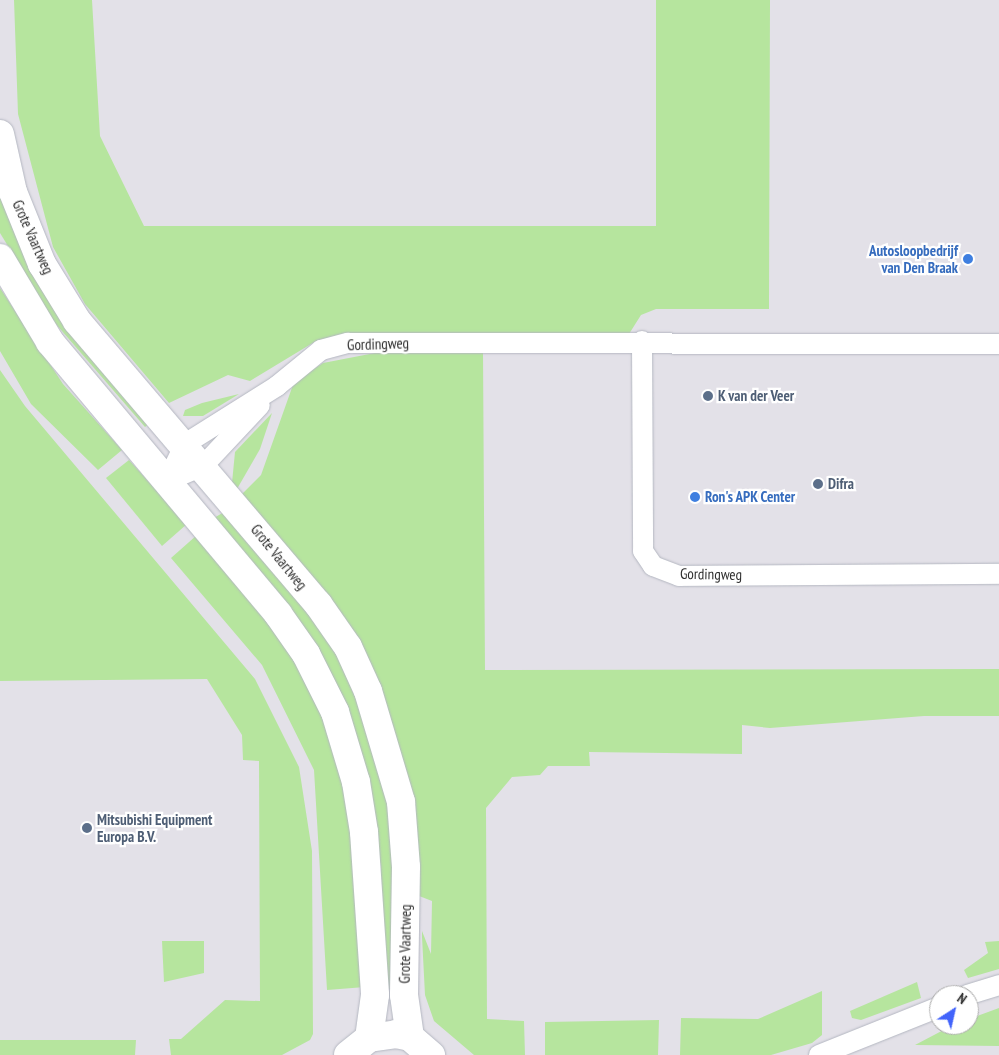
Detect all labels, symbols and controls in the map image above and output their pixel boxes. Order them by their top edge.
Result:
street label: Grote Vaartweg [9,197,57,277]
place label: Autosloopbedrijf van Den Braak [869,241,958,276]
marker: Autosloopbedrijf van Den Braak [962,253,974,265]
street label: Gordingweg [347,334,409,354]
place label: K van der Veer [718,387,795,405]
marker: K van der Veer [702,390,714,402]
place label: Difra [828,475,854,493]
marker: Difra [812,478,824,490]
place label: Ron's APK Center [705,488,796,506]
marker: Ron's APK Center [689,491,701,503]
street label: Grote Vaartweg [247,520,311,594]
street label: Gordingweg [680,564,742,584]
place label: Mitsubishi Equipment Europa B.V. [97,810,212,845]
marker: Mitsubishi Equipment Europa B.V. [81,822,93,834]
street label: Grote Vaartweg [395,904,415,984]
north arrow [929,985,979,1035]
text: N [954,989,970,1008]

